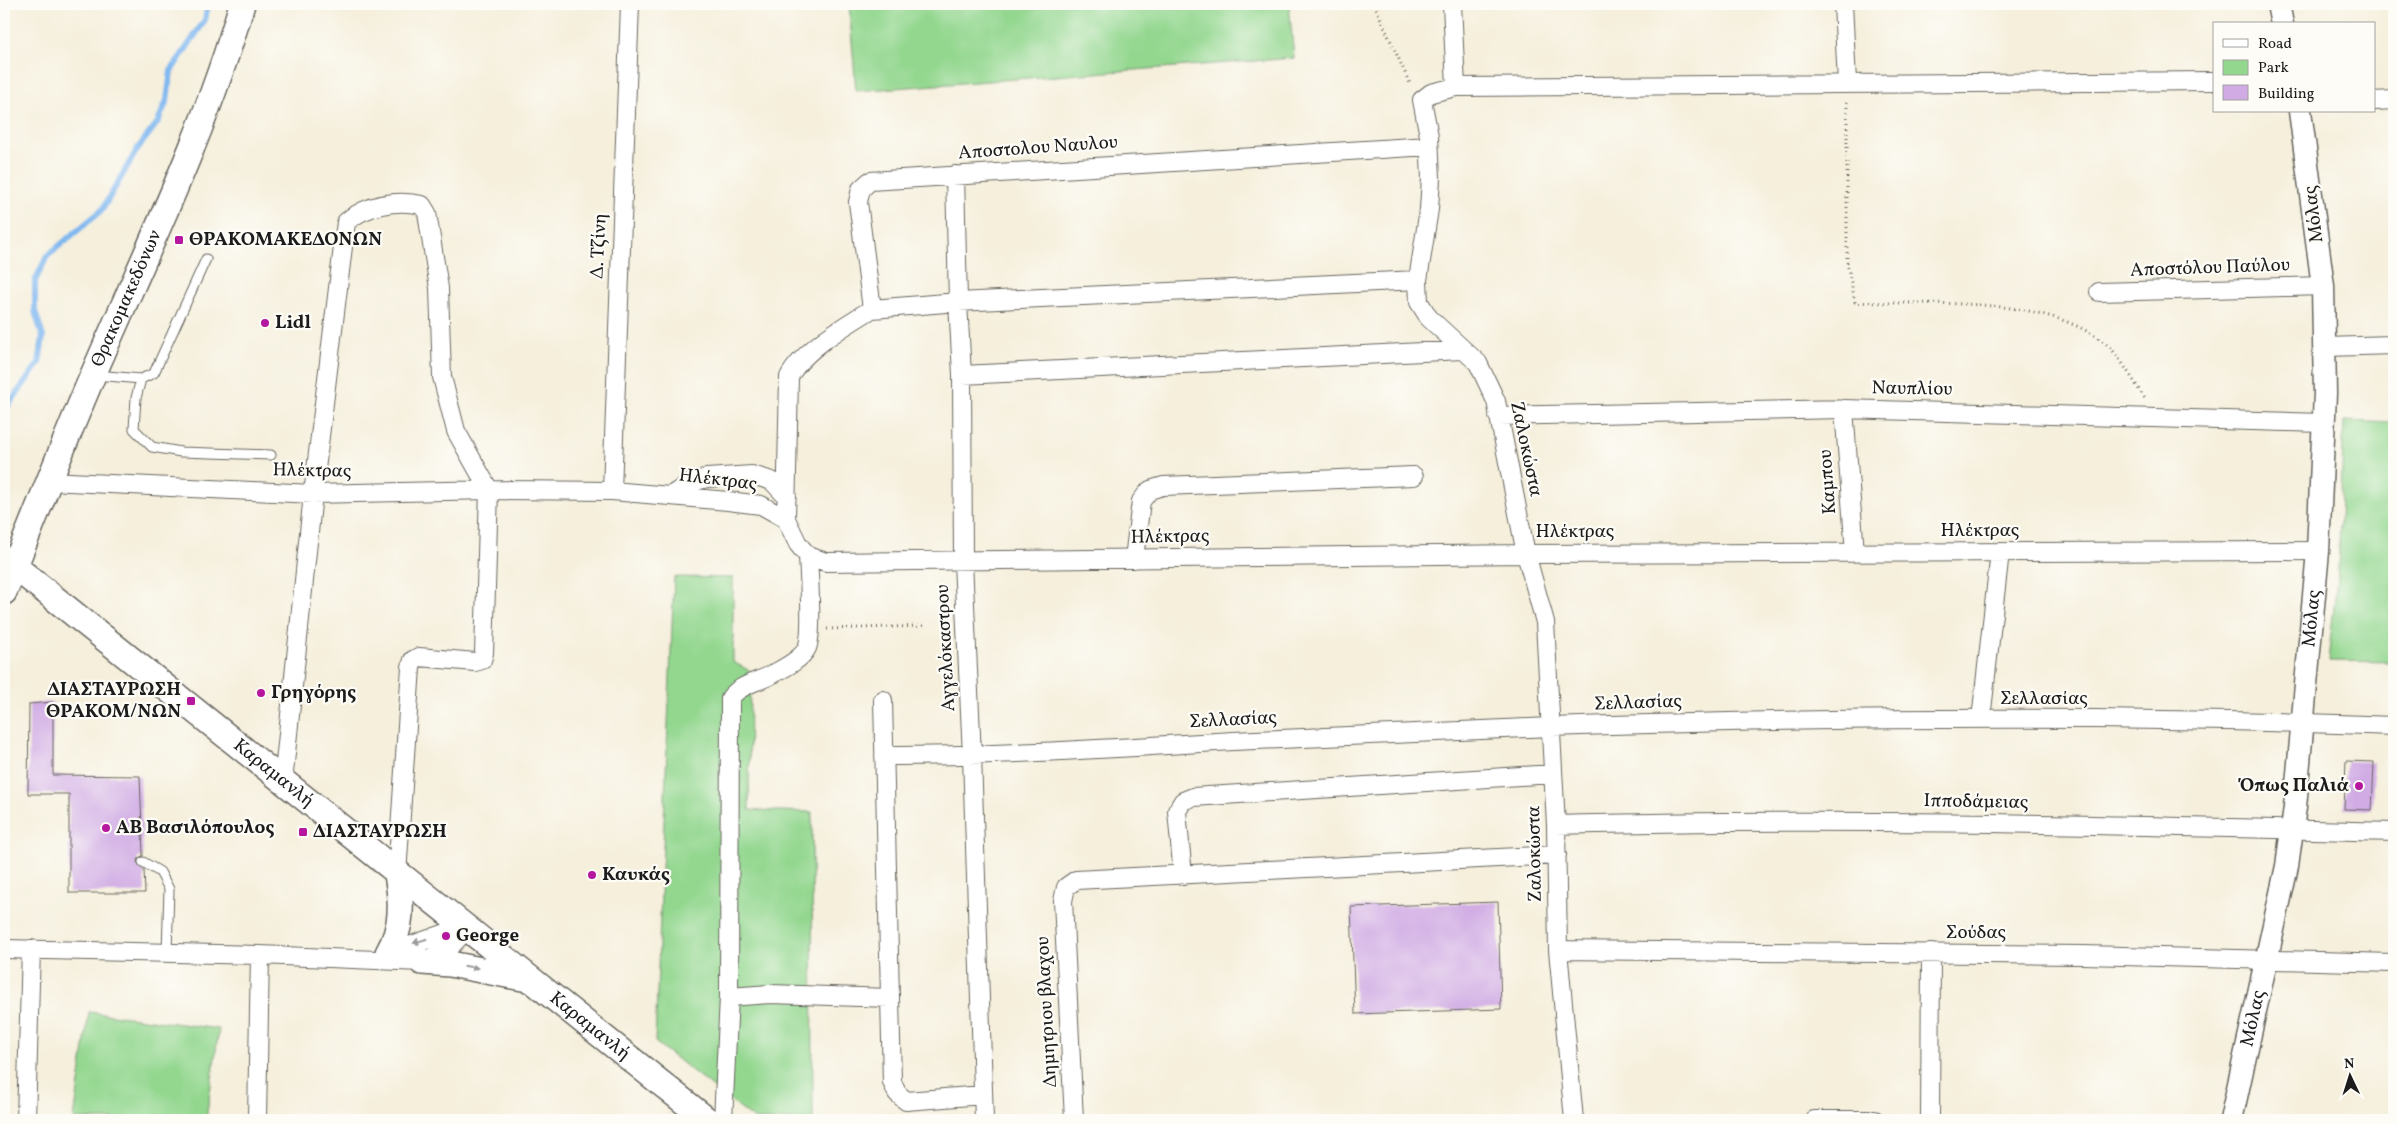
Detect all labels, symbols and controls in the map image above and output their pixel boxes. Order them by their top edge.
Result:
legend [2213,22,2376,112]
text: Road [2258,34,2292,55]
text: Park [2258,58,2289,79]
text: Building [2258,84,2315,105]
street label: Αποστολου Ναυλου [957,129,1119,167]
street label: Μόλας [2298,184,2330,244]
street label: Δ. Τζίνη [584,213,614,279]
street label: Θρακομακεδόνων [85,226,168,371]
place label: ΘΡΑΚΟΜΑΚΕΔΟΝΩΝ [189,227,382,253]
marker: ΘΡΑΚΟΜΑΚΕΔΟΝΩΝ [173,234,185,246]
street label: Αποστόλου Παύλου [2130,252,2290,284]
place label: Lidl [275,310,311,336]
marker: Lidl [259,317,271,329]
street label: Ναυπλίου [1871,375,1953,403]
street label: Ζαλοκώστα [1503,399,1549,500]
street label: Καμπου [1813,449,1843,515]
street label: Ηλέκτρας [272,457,352,485]
street label: Ηλέκτρας [677,462,759,498]
street label: Ηλέκτρας [1941,518,2019,544]
street label: Ηλέκτρας [1536,519,1614,545]
street label: Ηλέκτρας [1130,523,1210,551]
street label: Αγγελόκαστρου [930,584,962,712]
street label: Μόλας [2296,589,2327,648]
place label: ΔΙΑΣΤΑΥΡΩΣΗ ΘΡΑΚΟΜ/ΝΩΝ [46,677,181,725]
place label: Γρηγόρης [271,680,356,706]
street label: Σελλασίας [2000,686,2088,712]
marker: Γρηγόρης [255,687,267,699]
street label: Σελλασίας [1594,688,1682,718]
marker: ΔΙΑΣΤΑΥΡΩΣΗ ΘΡΑΚΟΜ/ΝΩΝ [185,695,197,707]
street label: Σελλασίας [1188,705,1278,735]
street label: Καραμανλή [227,733,320,814]
place label: Όπως Παλιά [2238,773,2350,799]
marker: Όπως Παλιά [2353,780,2365,792]
street label: Ιπποδάμειας [1923,788,2029,816]
street label: Ζαλοκώστα [1521,805,1549,903]
place label: ΑΒ Βασιλόπουλος [116,815,274,841]
place label: ΔΙΑΣΤΑΥΡΩΣΗ [313,819,447,845]
marker: ΑΒ Βασιλόπουλος [100,822,112,834]
marker: ΔΙΑΣΤΑΥΡΩΣΗ [297,826,309,838]
place label: Καυκάς [602,862,670,888]
marker: Καυκάς [586,869,598,881]
street label: Σούδας [1946,920,2006,946]
place label: George [456,923,519,949]
marker: George [440,930,452,942]
street label: Δημητριου βλαχου [1030,936,1064,1088]
one-way arrow [412,938,427,946]
one-way arrow [463,964,479,972]
street label: Καραμανλή [544,986,636,1067]
street label: Μόλας [2235,988,2272,1049]
north arrow [2326,1052,2376,1102]
text: N [2343,1055,2355,1074]

